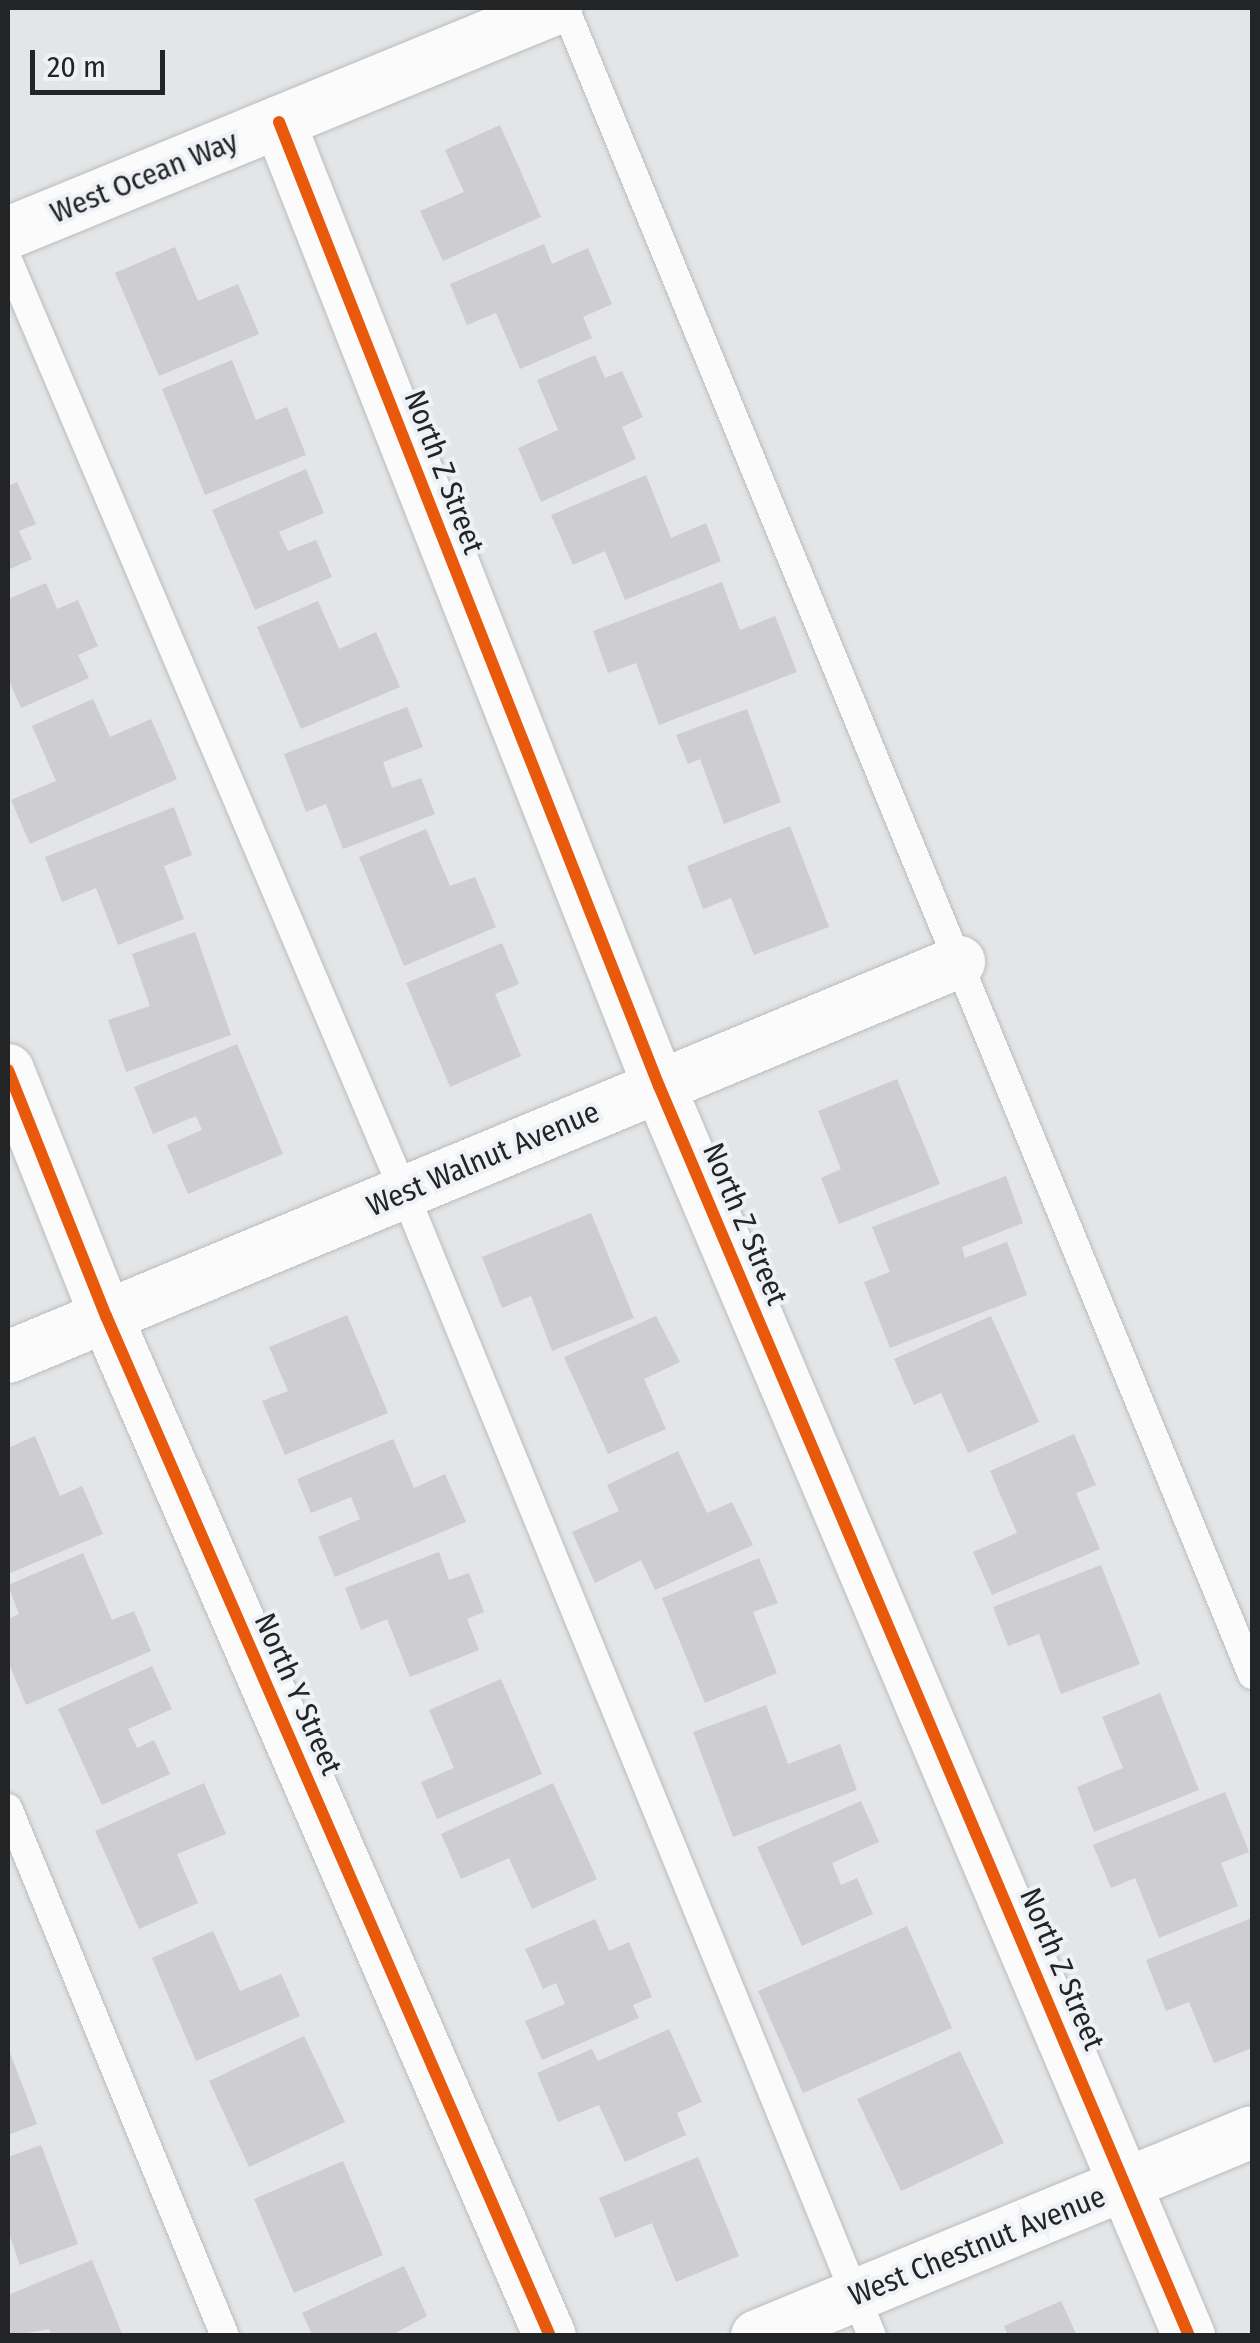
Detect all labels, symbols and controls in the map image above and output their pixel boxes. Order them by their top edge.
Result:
scale bar [35,30,170,92]
text: 20 m [47,49,106,85]
street label: West Ocean Way [45,123,243,231]
street label: North Z Street [396,385,492,559]
street label: West Walnut Avenue [361,1094,605,1224]
street label: North Z Street [695,1138,795,1310]
street label: North Y Street [246,1608,350,1780]
street label: North Z Street [1012,1883,1112,2055]
street label: West Chestnut Avenue [844,2178,1110,2314]

